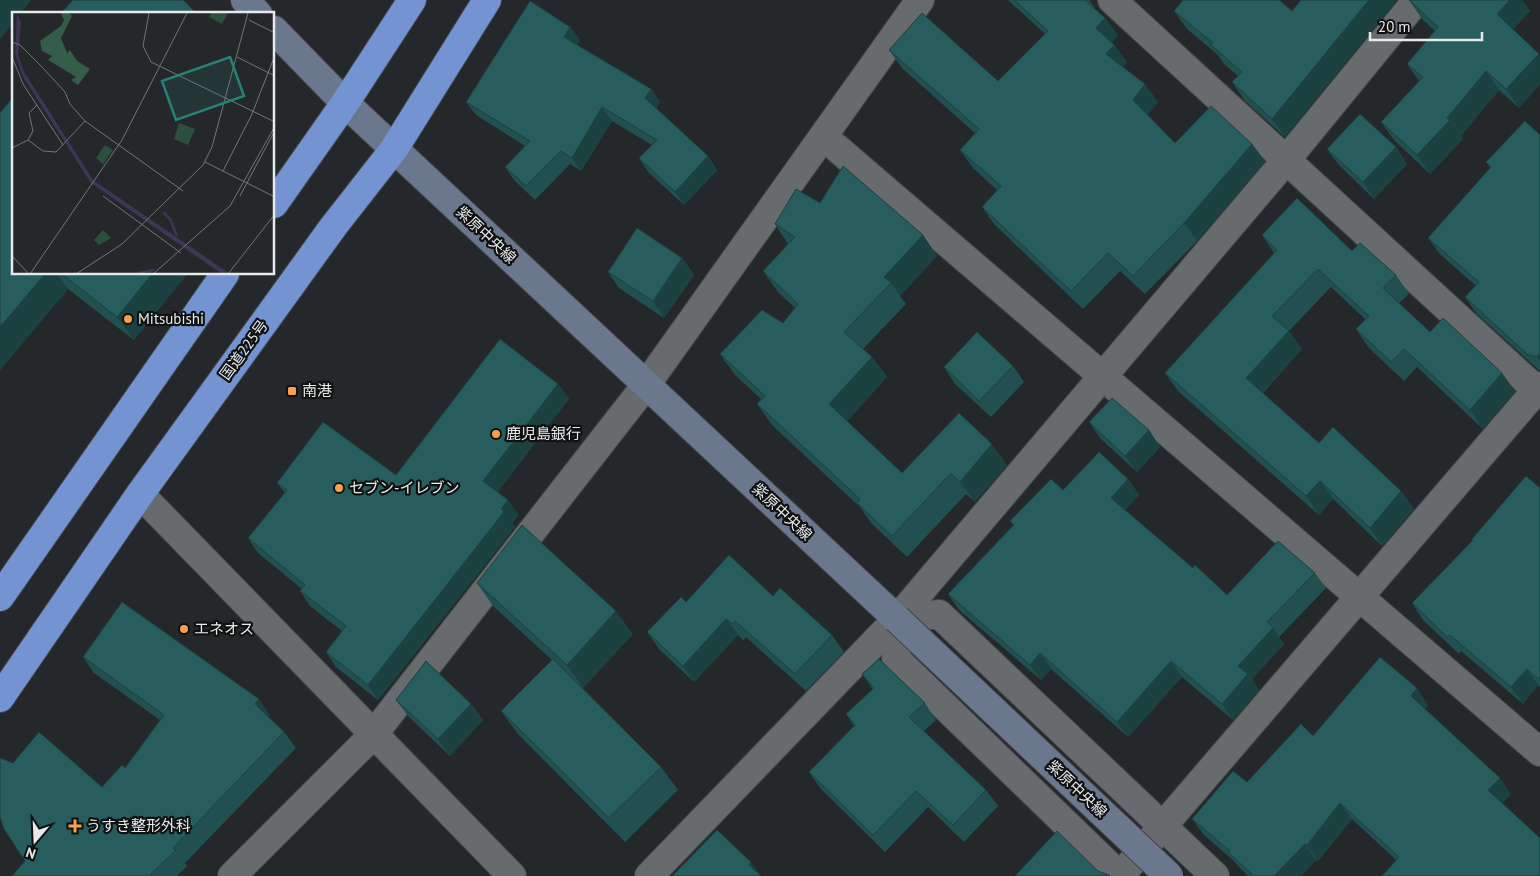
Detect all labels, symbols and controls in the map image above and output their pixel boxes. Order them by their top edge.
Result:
scale bar [1370,10,1482,42]
inset map [12,12,275,275]
text: 20 m [1378,17,1411,36]
street label: 紫原中央線 [452,202,520,267]
place label: Mitsubishi [138,309,204,328]
marker: Mitsubishi [122,313,134,325]
street label: 国道225号 [215,316,272,383]
place label: 南港 [302,381,332,400]
marker: 南港 [286,385,298,397]
place label: 鹿児島銀行 [506,424,581,443]
marker: 鹿児島銀行 [490,428,502,440]
place label: セブン-イレブン [349,478,459,497]
street label: 紫原中央線 [748,479,816,544]
marker: セブン-イレブン [333,482,345,494]
place label: エネオス [194,619,254,638]
marker: エネオス [178,623,190,635]
street label: 紫原中央線 [1043,756,1111,821]
north arrow [10,816,60,866]
place label: うすき整形外科 [86,816,191,835]
marker: うすき整形外科 [68,819,82,833]
text: N [23,843,38,863]

